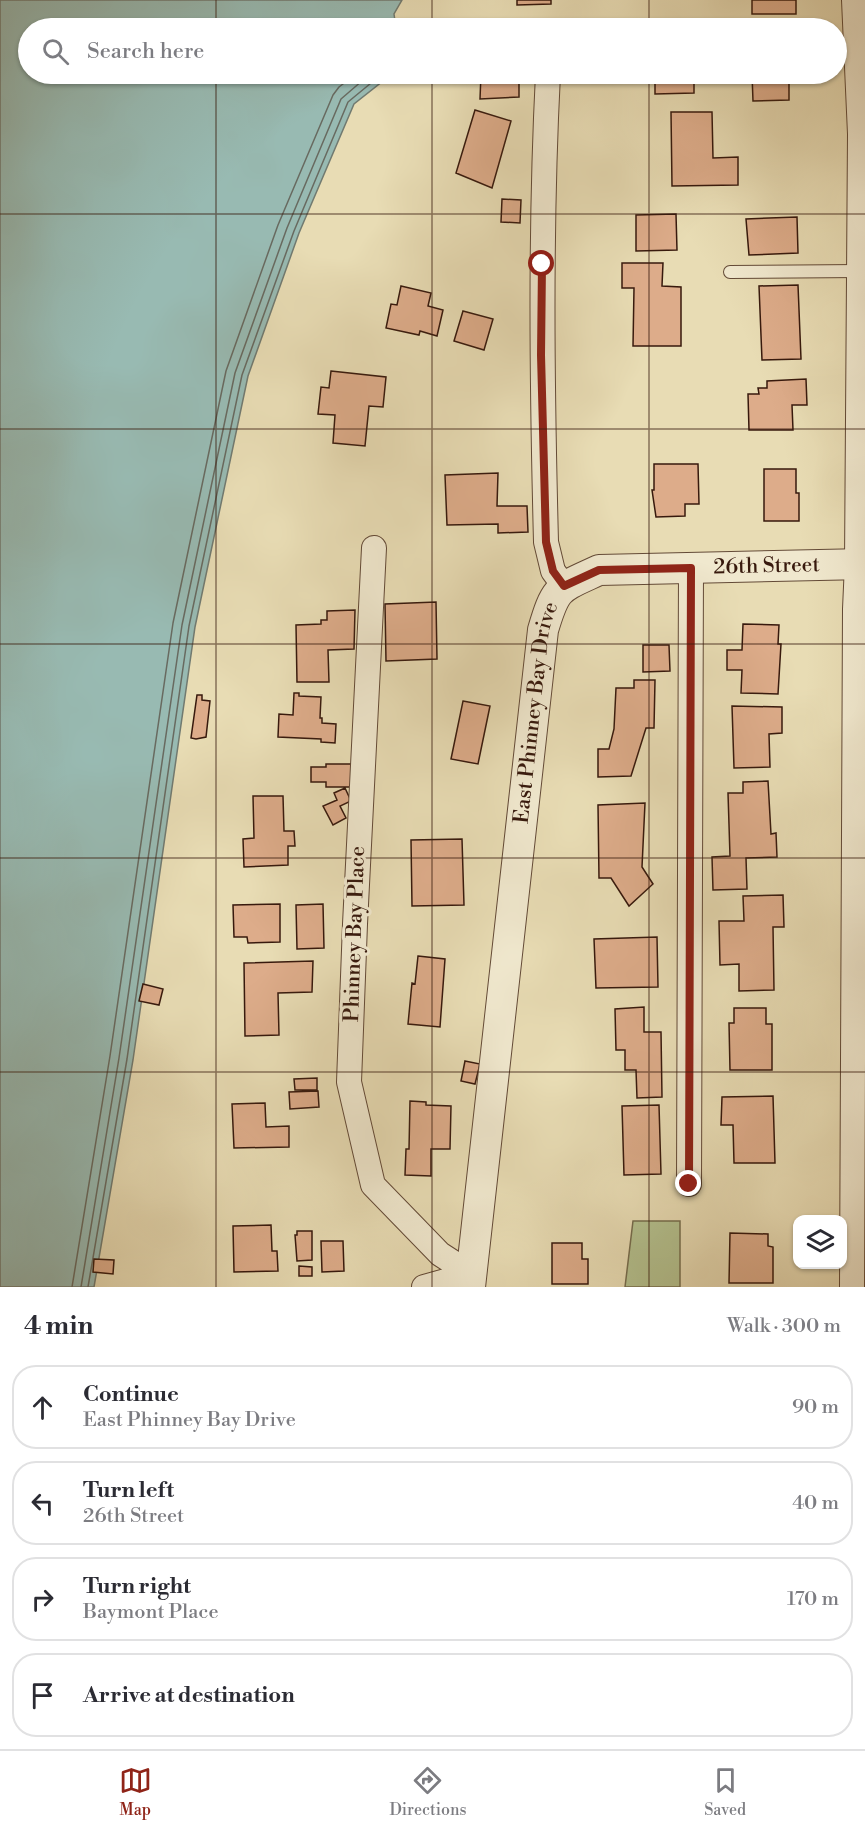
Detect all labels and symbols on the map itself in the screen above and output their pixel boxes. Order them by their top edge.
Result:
route start [528,250,554,276]
street label: 26th Street [713,552,821,580]
street label: East Phinney Bay Drive [509,598,564,825]
street label: Phinney Bay Place [339,846,371,1022]
route end [675,1170,701,1196]

